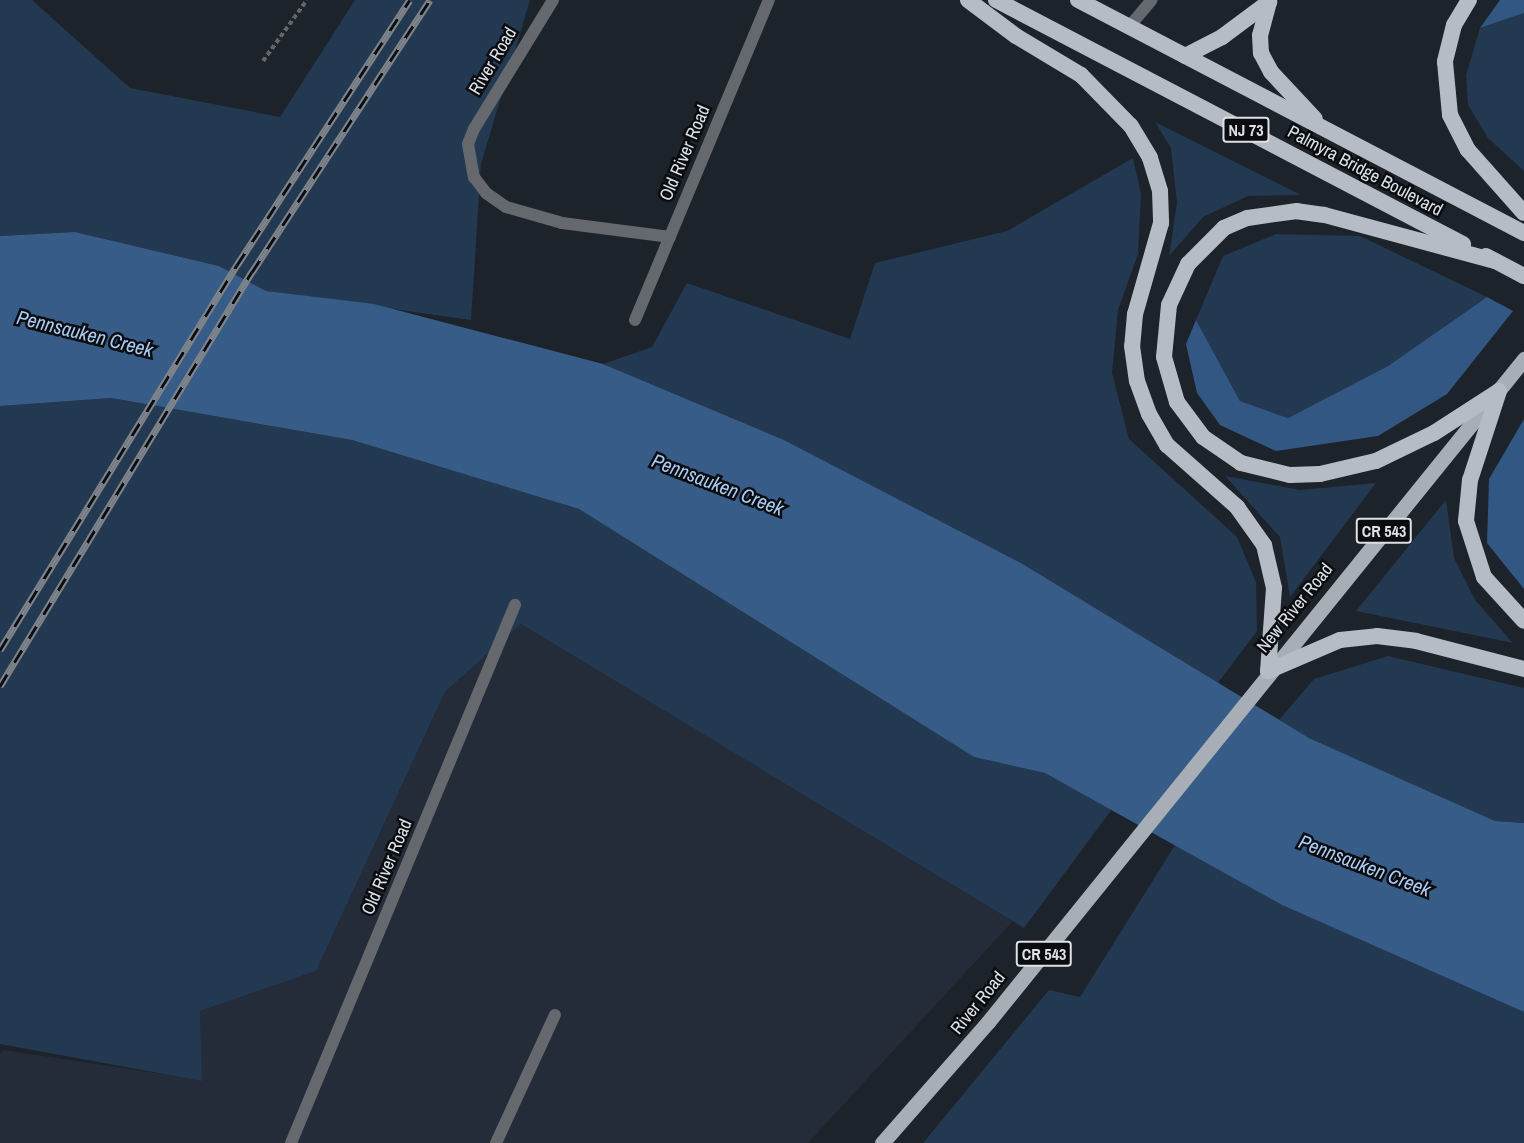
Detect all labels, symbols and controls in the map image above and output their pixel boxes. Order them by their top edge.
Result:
street label: River Road [465,23,521,99]
street label: Old River Road [655,102,715,204]
road number: NJ 73 [1222,117,1270,143]
street label: Palmyra Bridge Boulevard [1284,121,1446,221]
water label: Pennsauken Creek [14,304,156,362]
water label: Pennsauken Creek [649,448,787,520]
road number: CR 543 [1356,518,1412,544]
street label: New River Road [1253,559,1337,657]
street label: Old River Road [357,816,417,918]
water label: Pennsauken Creek [1296,829,1434,901]
road number: CR 543 [1016,941,1072,967]
street label: River Road [946,967,1010,1039]

